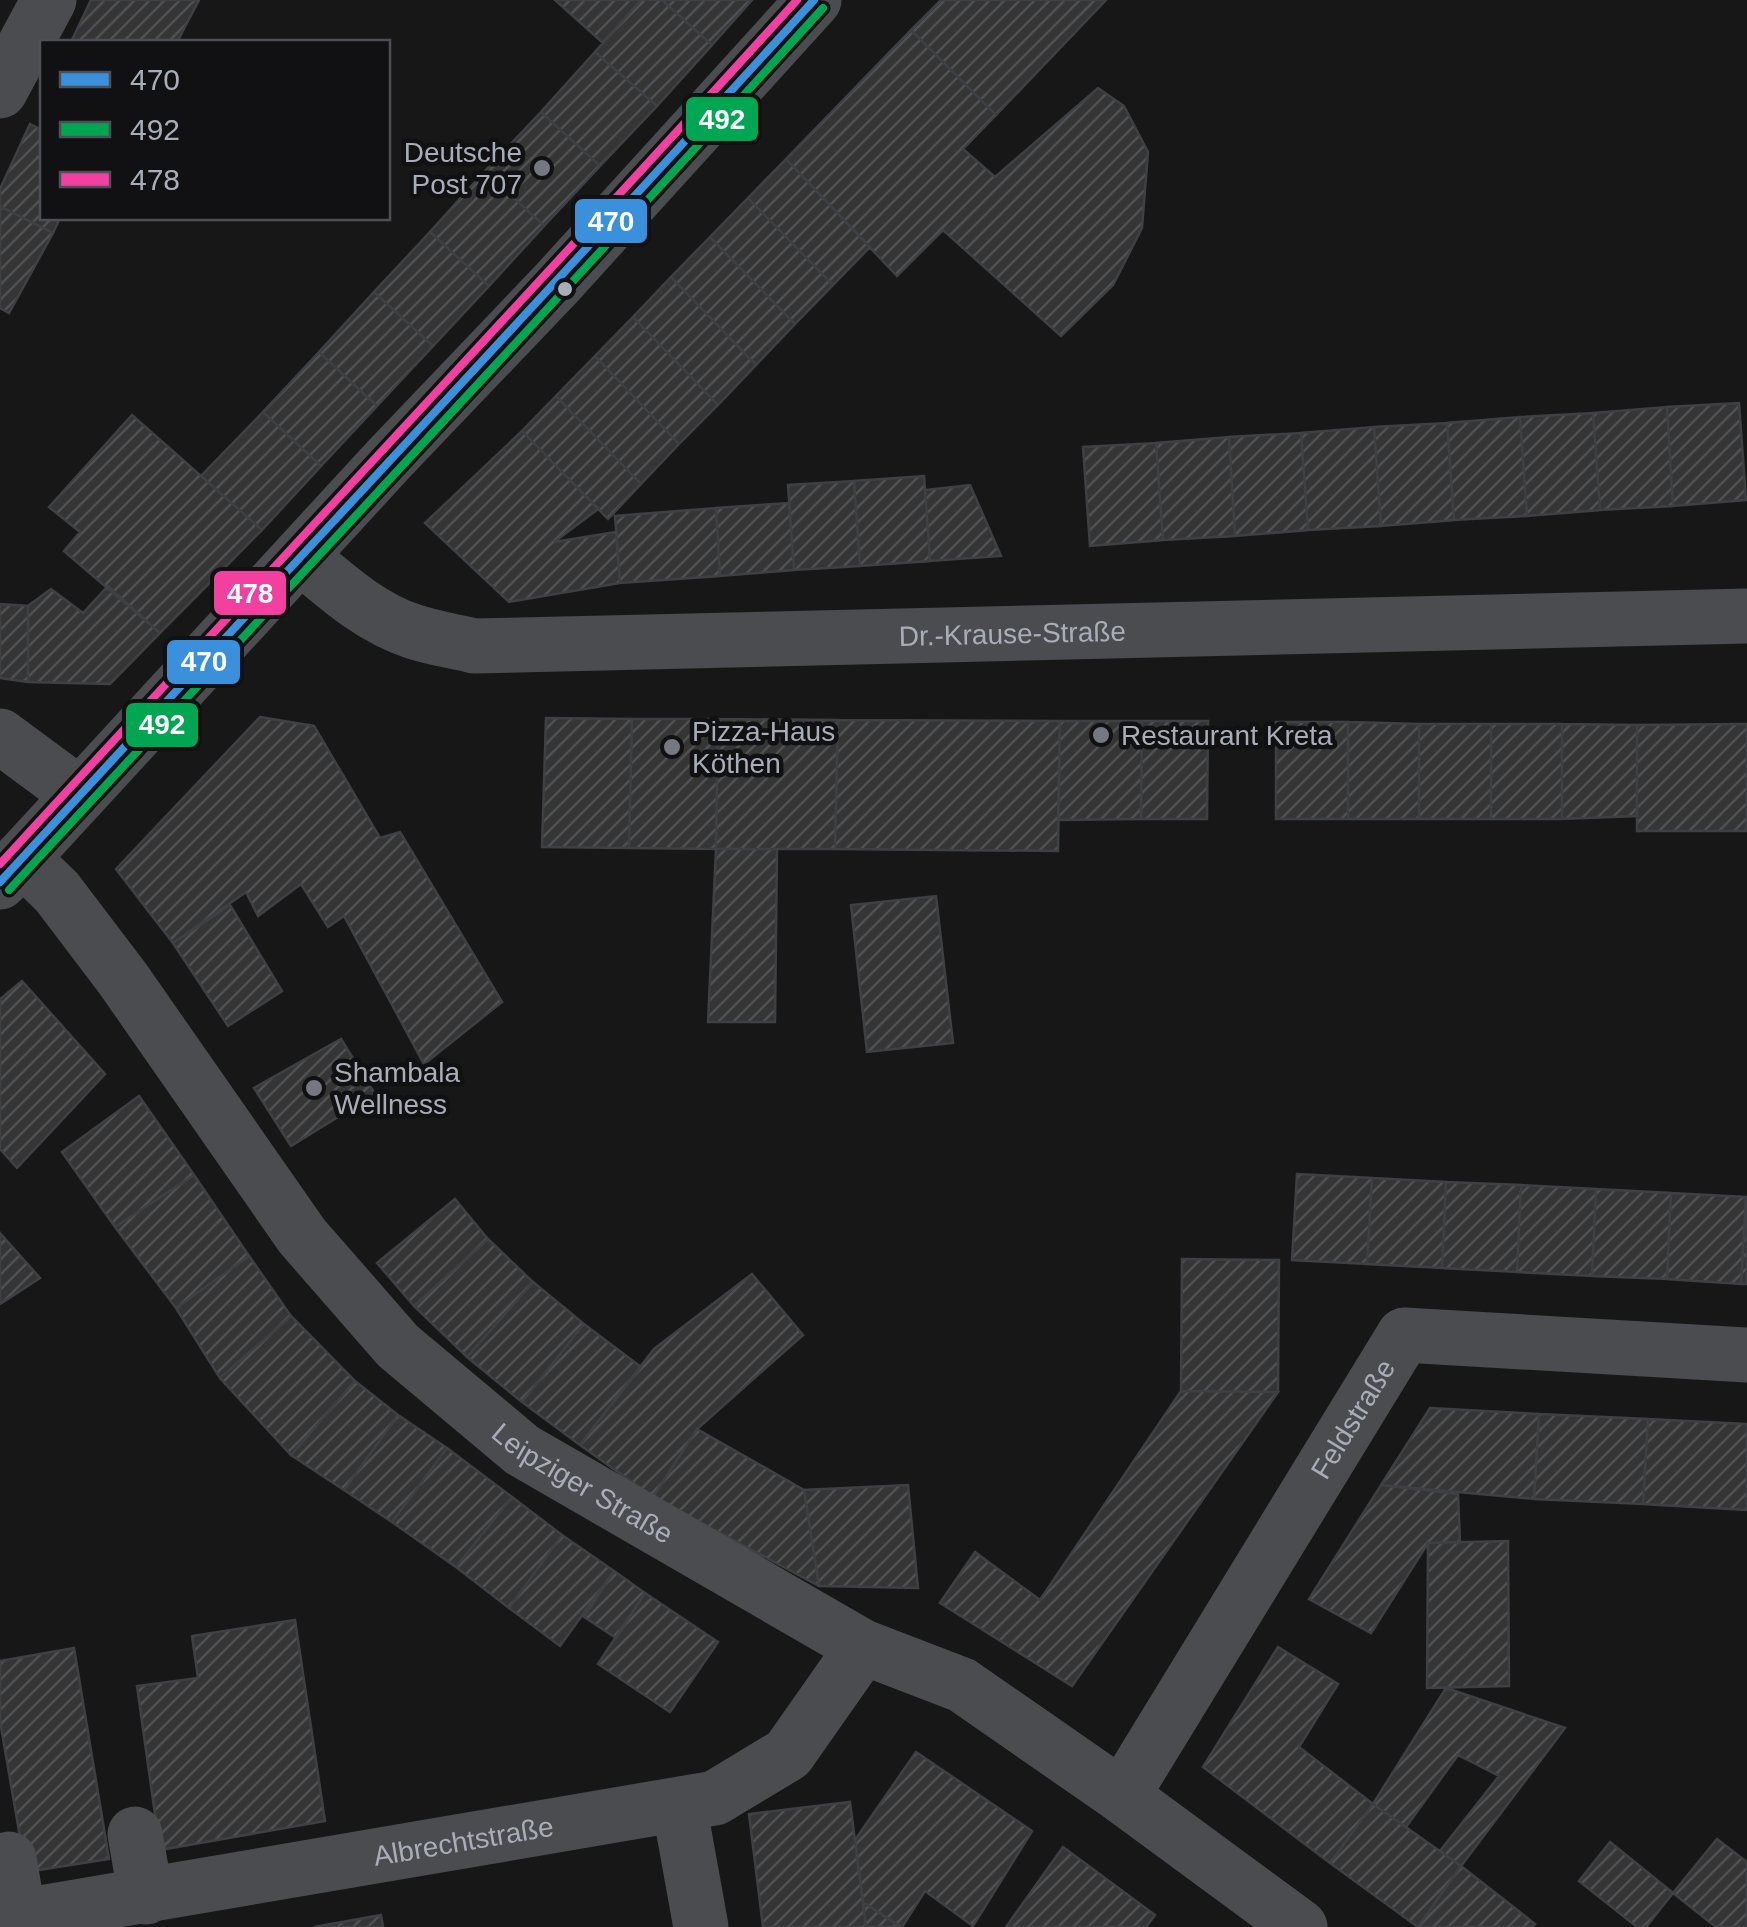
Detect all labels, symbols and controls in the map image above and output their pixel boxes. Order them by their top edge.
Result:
legend [40,40,390,220]
text: 470 [130,63,180,96]
line badge: 492 [684,95,760,143]
text: 492 [699,104,745,135]
text: 492 [130,113,180,146]
place label: Deutsche Post 707 [404,137,522,200]
marker: Deutsche Post 707 [531,157,553,179]
text: 478 [130,163,180,196]
line badge: 470 [573,197,649,245]
text: 470 [588,206,634,237]
unlabelled marker [555,279,575,299]
line badge: 478 [212,569,288,617]
text: 478 [227,578,273,609]
street label: Dr.-Krause-Straße [898,616,1126,652]
line badge: 470 [165,638,242,686]
text: 470 [181,646,227,677]
line badge: 492 [124,701,200,749]
text: 492 [139,709,185,740]
place label: Pizza-Haus Köthen [692,716,835,779]
place label: Restaurant Kreta [1121,720,1333,751]
marker: Restaurant Kreta [1090,724,1112,746]
marker: Pizza-Haus Köthen [661,736,683,758]
place label: Shambala Wellness [334,1057,461,1120]
marker: Shambala Wellness [303,1077,325,1099]
street label: Feldstraße [1305,1354,1401,1484]
street label: Leipziger Straße [486,1417,678,1550]
street label: Albrechtstraße [371,1811,556,1872]

